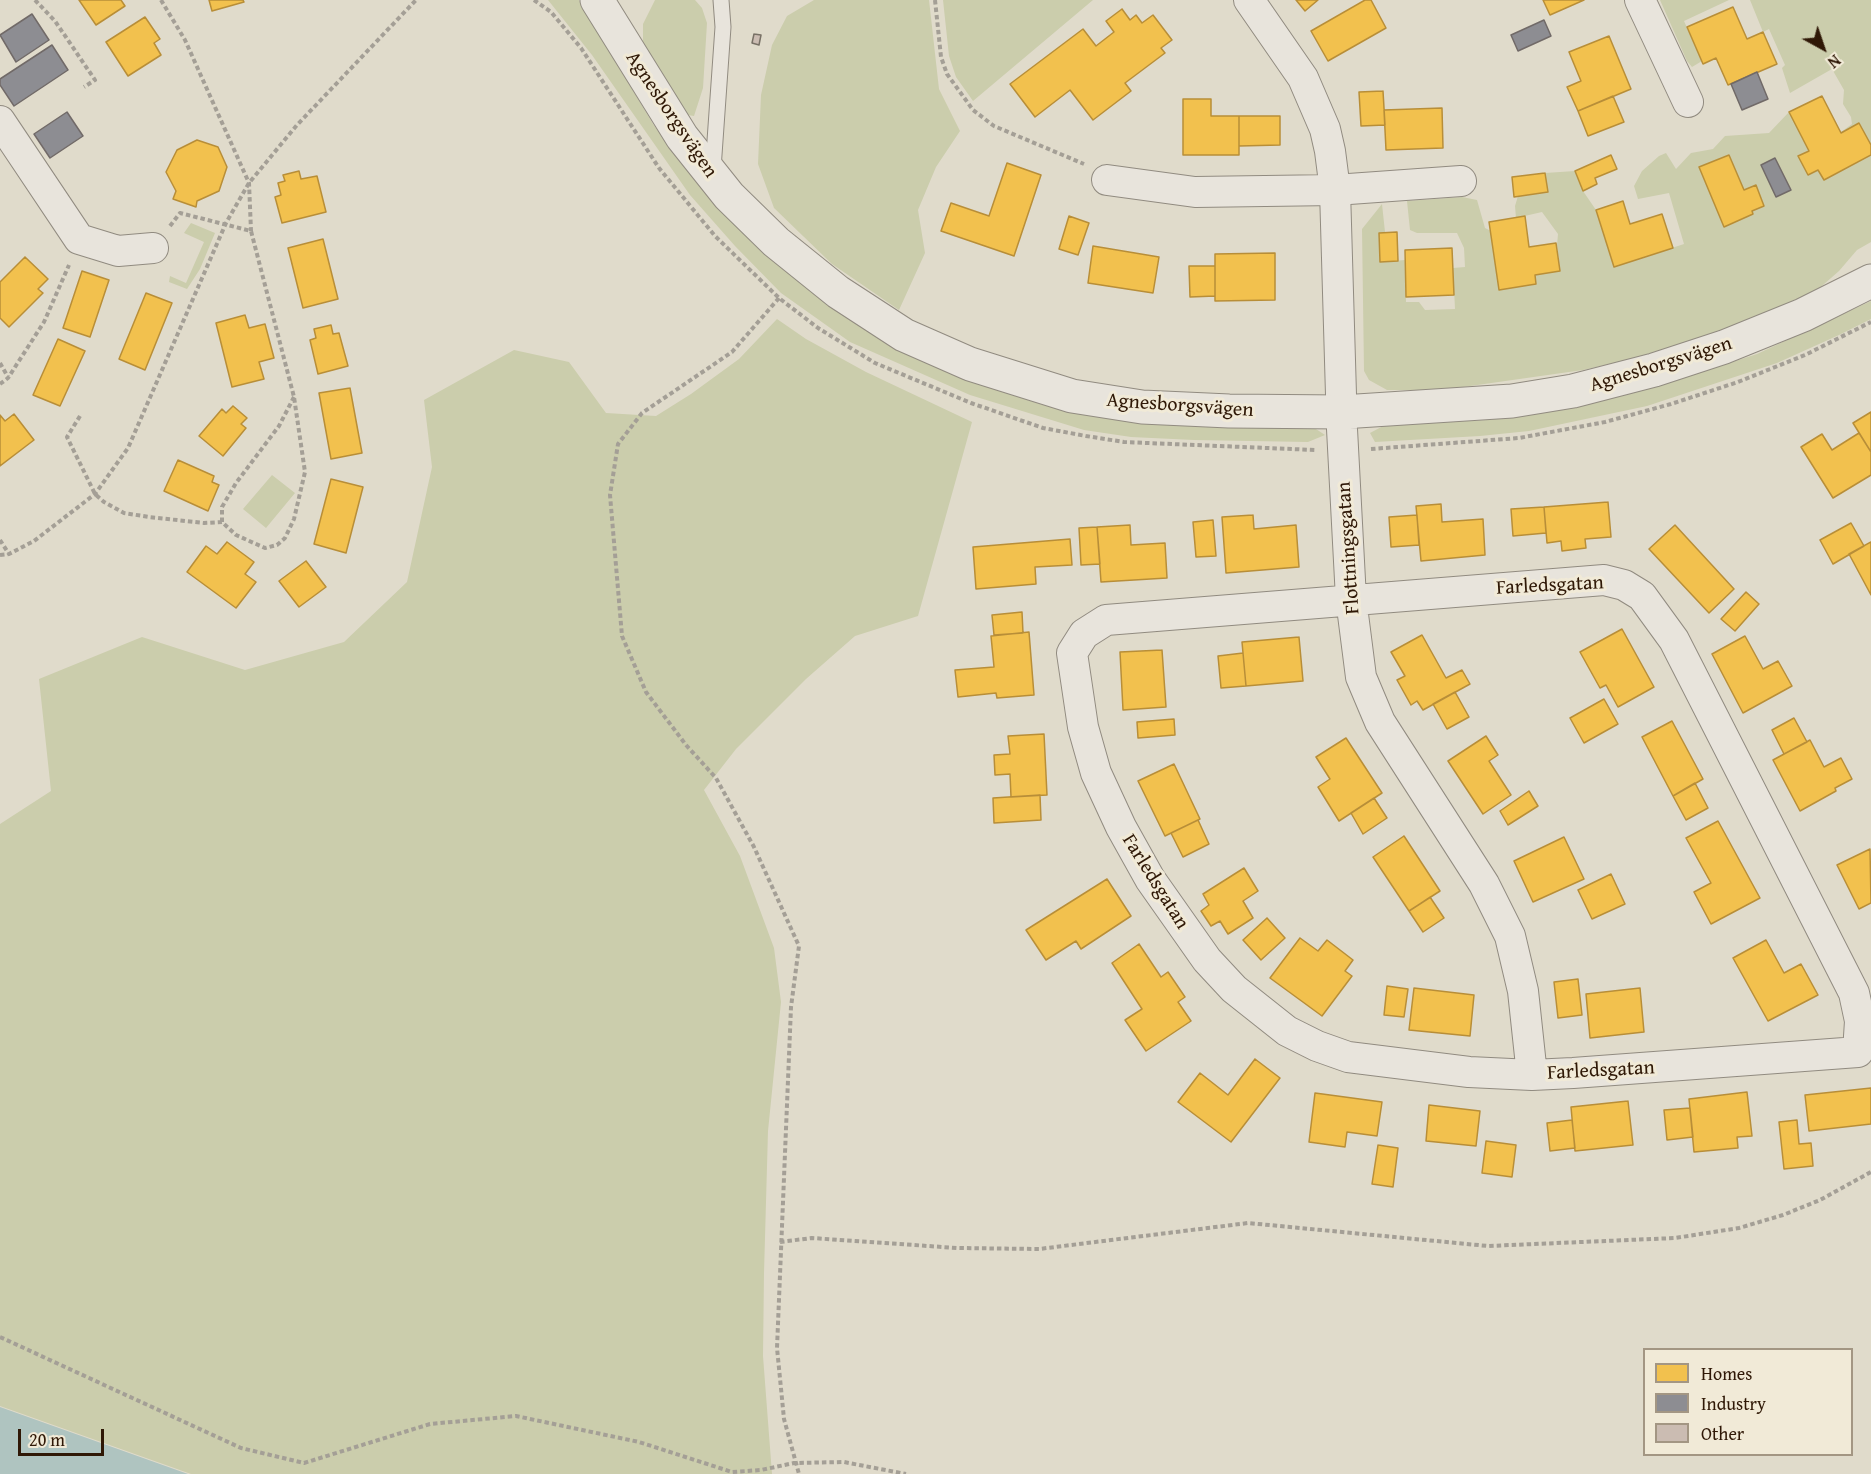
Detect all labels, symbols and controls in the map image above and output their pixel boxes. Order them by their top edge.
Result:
north arrow [1793,18,1853,78]
street label: Agnesborgsvägen [620,47,722,183]
text: N [1823,49,1846,74]
street label: Agnesborgsvägen [1587,332,1735,398]
street label: Agnesborgsvägen [1106,389,1254,423]
street label: Flottningsgatan [1332,481,1366,615]
street label: Farledsgatan [1496,571,1604,601]
street label: Farledsgatan [1116,830,1194,934]
street label: Farledsgatan [1547,1056,1655,1086]
legend [1643,1348,1853,1456]
text: Homes [1701,1360,1752,1387]
text: Industry [1701,1390,1766,1417]
scale bar [21,1417,106,1455]
text: Other [1701,1420,1744,1447]
text: 20 m [29,1426,65,1453]

